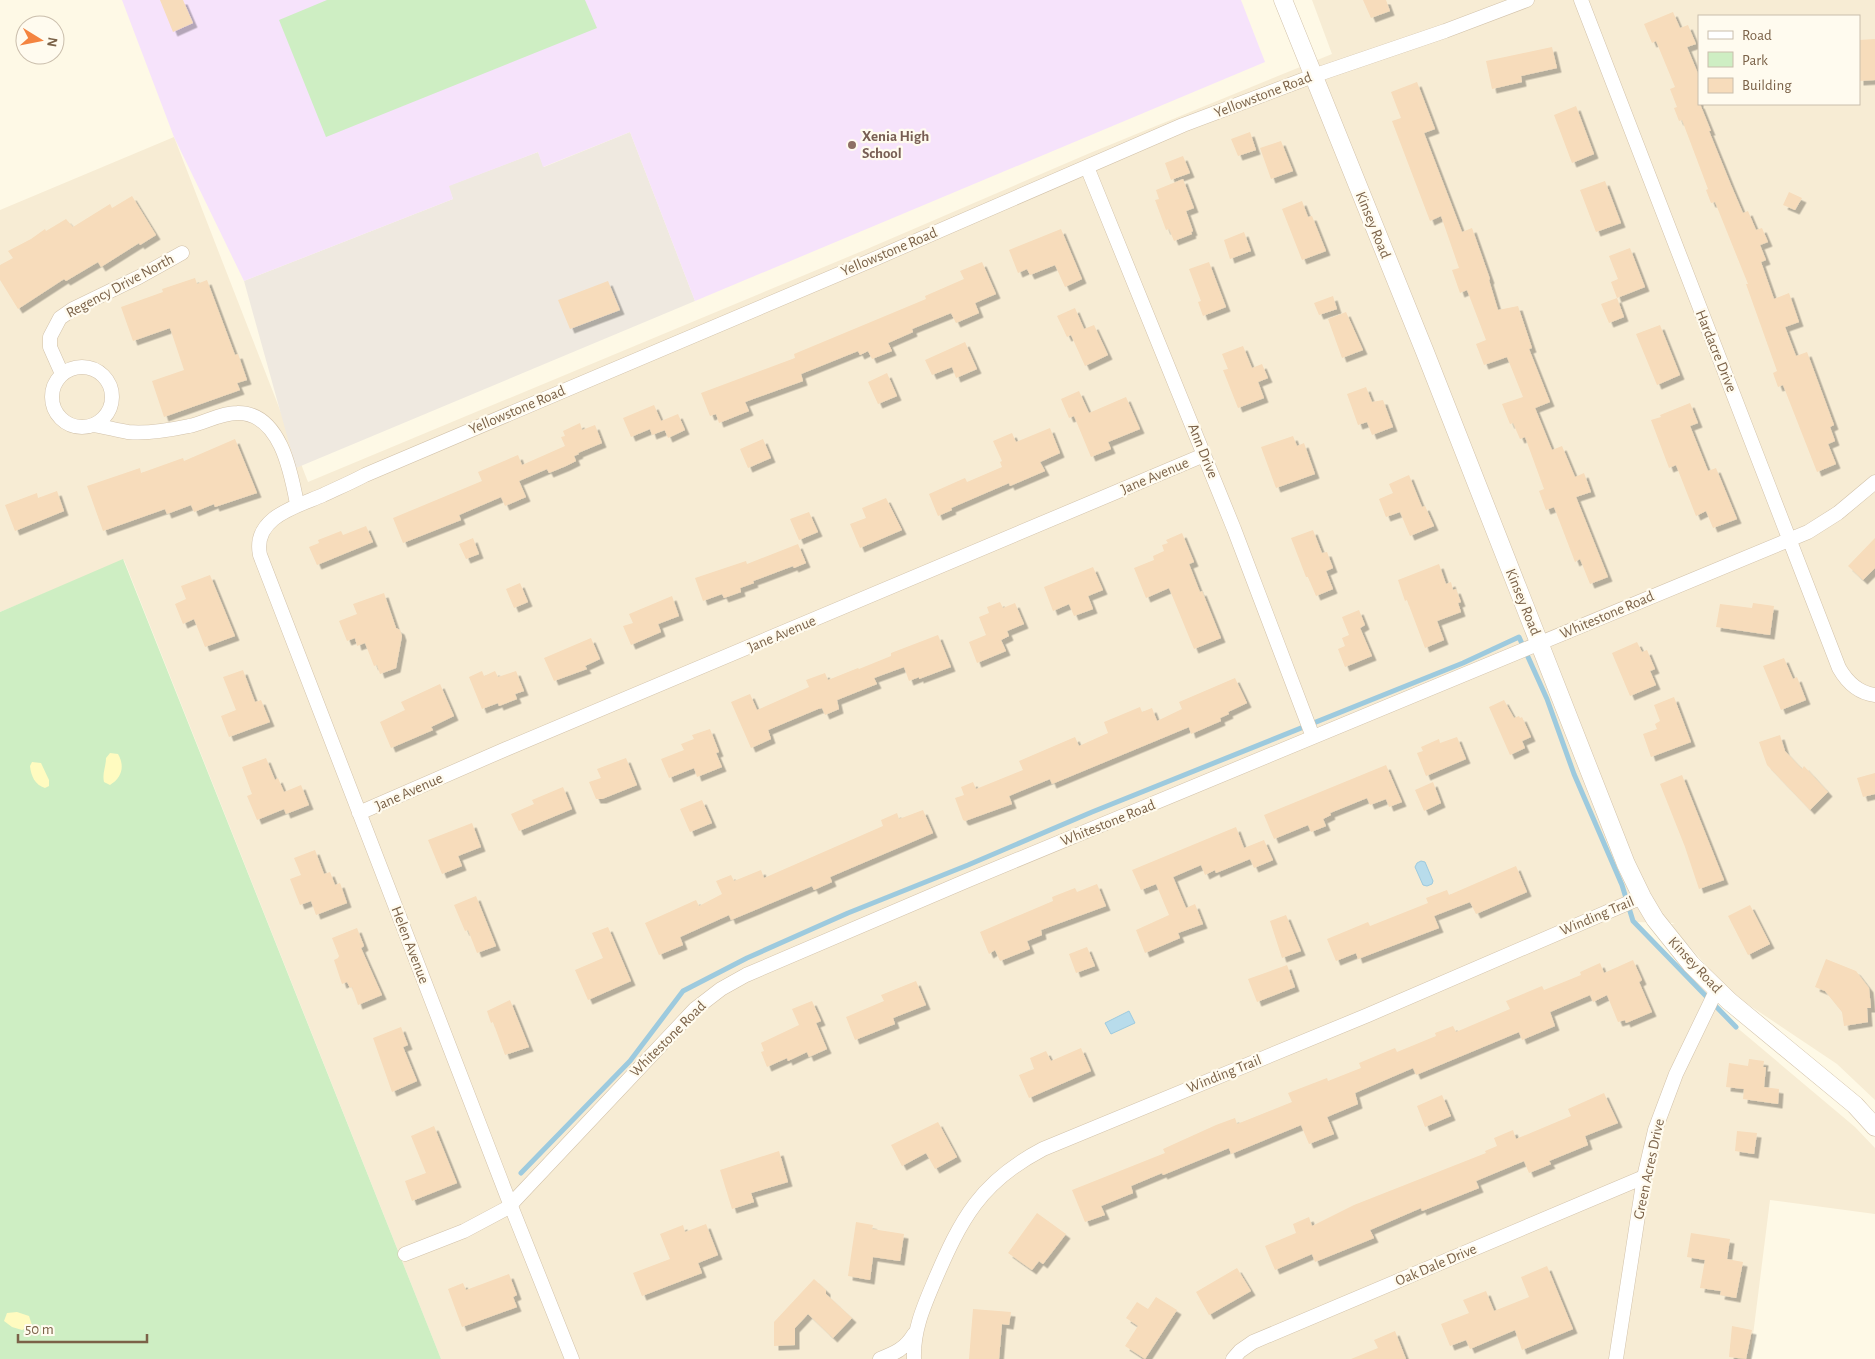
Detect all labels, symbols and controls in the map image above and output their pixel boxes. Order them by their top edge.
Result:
north arrow [15,15,65,65]
legend [1698,15,1860,105]
text: Road [1742,28,1772,43]
text: N [44,36,60,48]
text: Park [1742,53,1768,68]
street label: Yellowstone Road [1212,69,1314,120]
text: Building [1742,78,1792,93]
place label: Xenia High School [862,129,929,161]
marker: Xenia High School [846,139,858,151]
street label: Kinsey Road [1353,189,1393,261]
street label: Yellowstone Road [839,225,939,279]
street label: Regency Drive North [64,251,176,321]
street label: Hardacre Drive [1693,308,1739,394]
street label: Yellowstone Road [467,383,567,437]
street label: Ann Drive [1185,422,1221,481]
street label: Jane Avenue [1119,455,1191,497]
street label: Kinsey Road [1503,566,1543,638]
street label: Whitestone Road [1558,588,1656,642]
street label: Jane Avenue [746,613,818,655]
street label: Jane Avenue [373,770,445,813]
street label: Whitestone Road [1059,797,1158,849]
street label: Winding Trail [1558,894,1636,938]
street label: Helen Avenue [388,904,432,986]
street label: Kinsey Road [1665,934,1725,996]
street label: Whitestone Road [627,998,709,1080]
street label: Winding Trail [1185,1052,1263,1096]
street label: Green Acres Drive [1631,1117,1667,1221]
street label: Oak Dale Drive [1393,1241,1479,1289]
scale bar [18,1312,146,1344]
text: 50 m [25,1322,54,1337]

